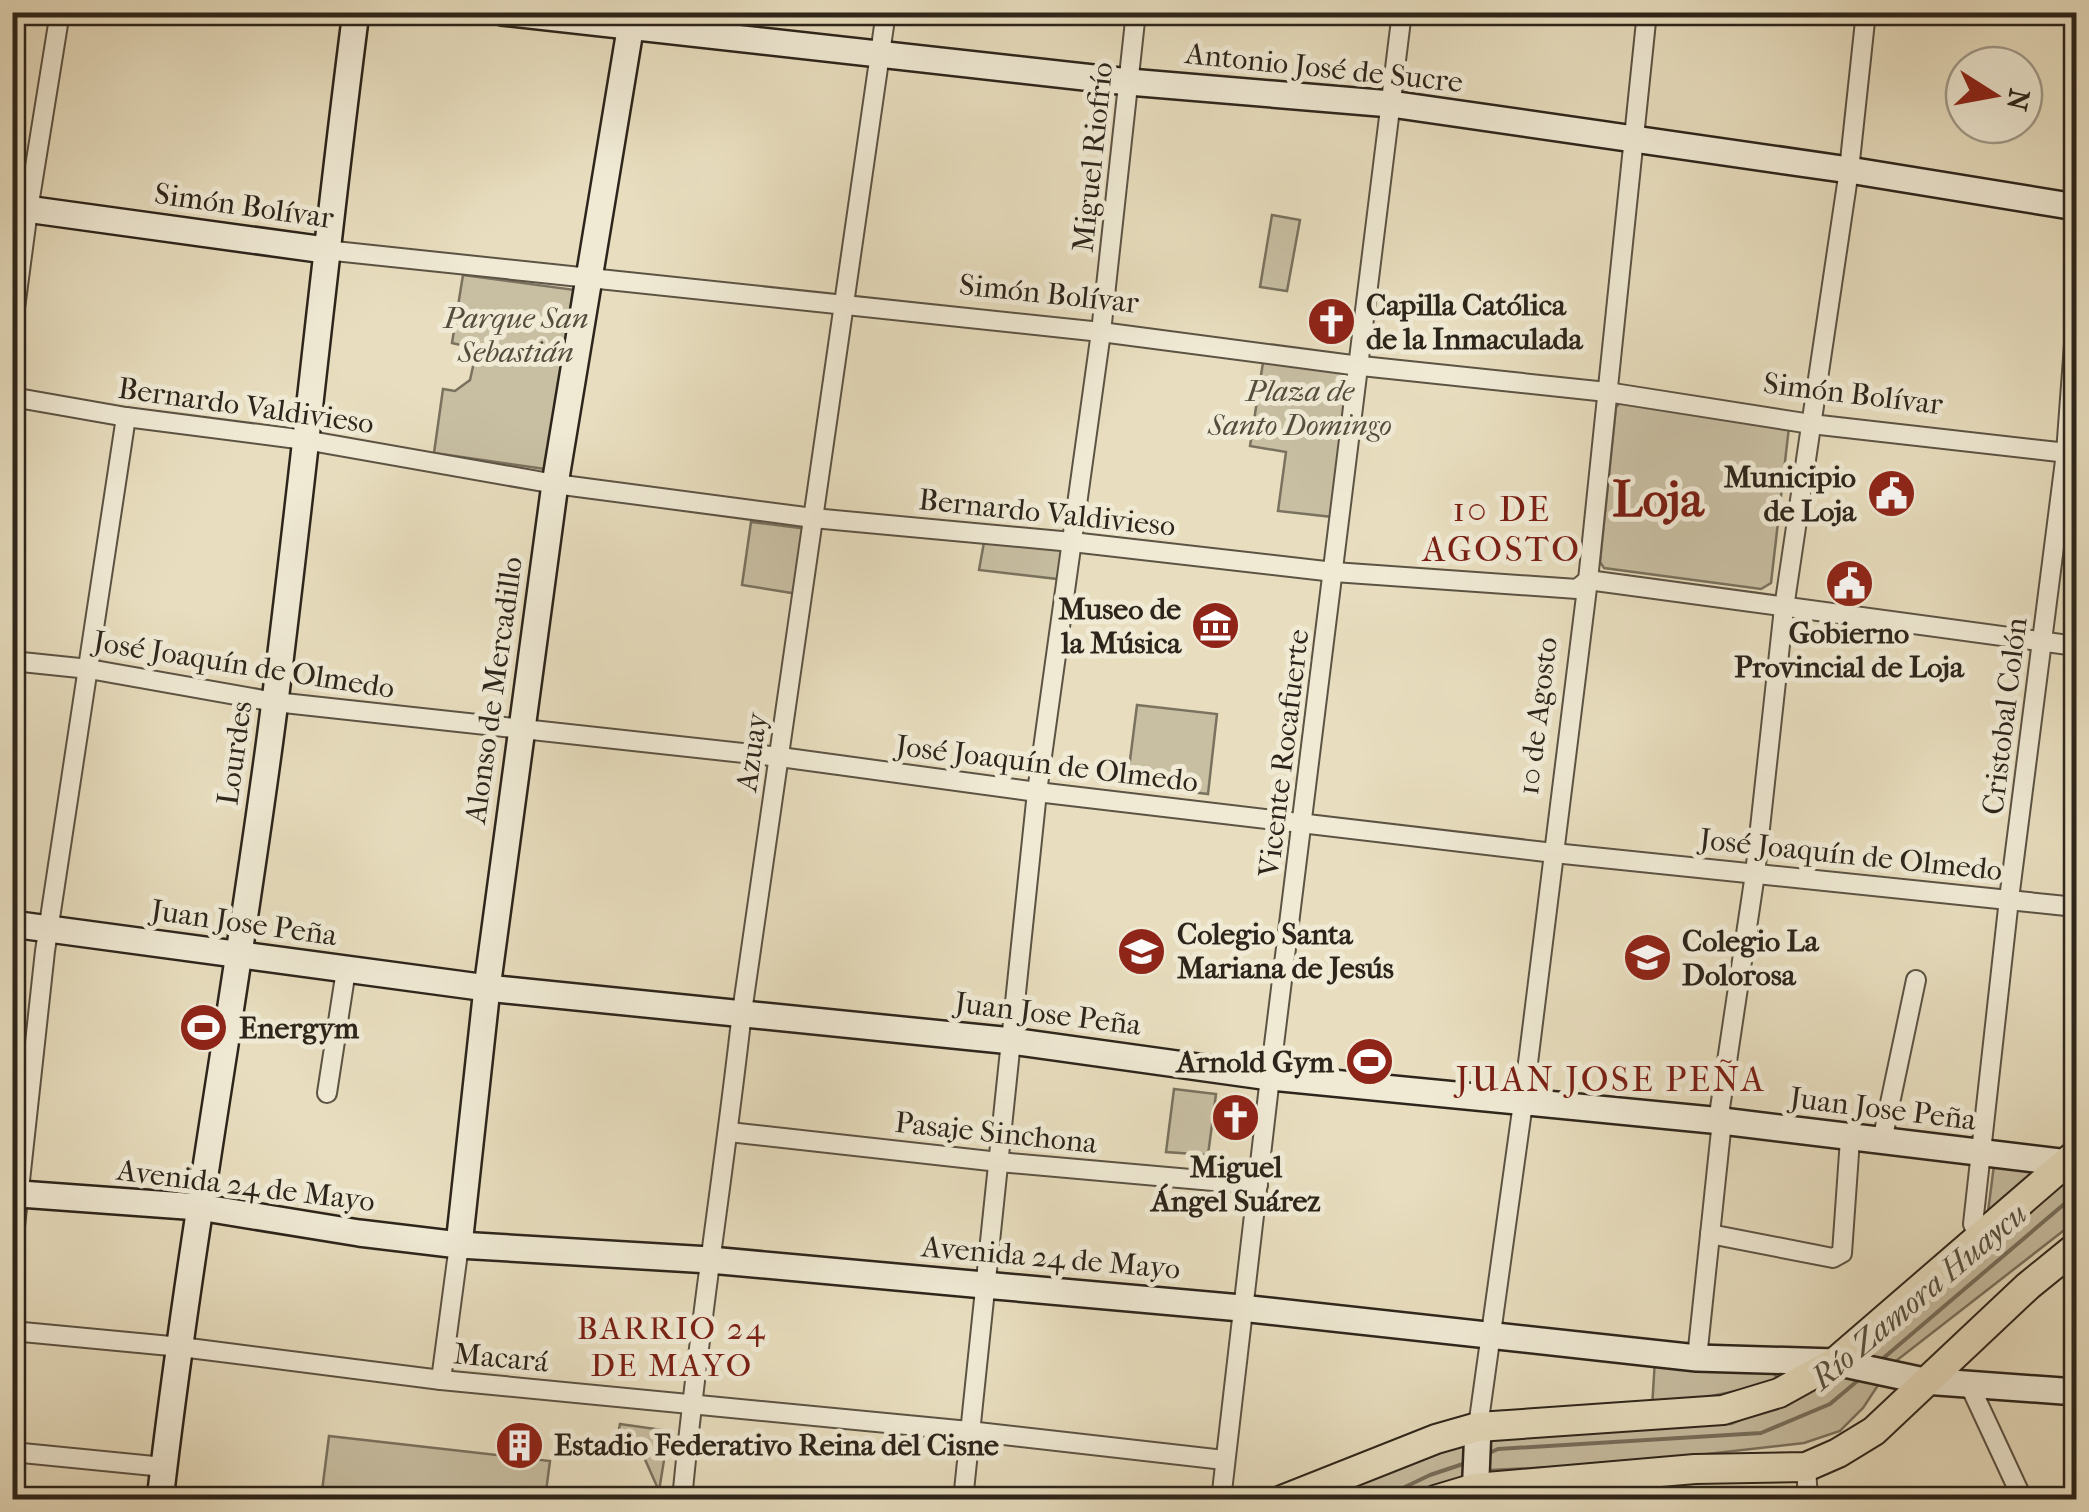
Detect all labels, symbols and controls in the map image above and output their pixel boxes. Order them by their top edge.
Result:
street label: Antonio José de Sucre [1183,36,1465,100]
north arrow [1944,45,2044,145]
street label: Miguel Riofrío [1066,60,1120,254]
text: N [2000,86,2036,114]
street label: Simón Bolívar [152,176,336,236]
street label: Simón Bolívar [957,267,1141,321]
place label: Capilla Católica de la Inmaculada [1366,288,1584,357]
church icon: Capilla Católica de la Inmaculada [1305,296,1357,348]
park label: Parque San Sebastián [441,301,589,370]
street label: Simón Bolívar [1761,366,1945,422]
street label: Bernardo Valdivieso [116,371,376,441]
park label: Plaza de Santo Domingo [1207,374,1392,443]
place label: Municipio de Loja [1724,460,1857,529]
public building icon: Municipio de Loja [1865,468,1917,520]
district label: Loja [1612,470,1706,529]
street label: Bernardo Valdivieso [917,482,1177,544]
district label: 10 DE AGOSTO [1421,489,1581,570]
street label: Alonso de Mercadillo [458,554,530,827]
public building icon: Gobierno Provincial de Loja [1823,558,1875,610]
place label: Museo de la Música [1058,592,1182,661]
museum icon: Museo de la Música [1190,600,1242,652]
street label: Cristobal Colón [1976,615,2035,817]
place label: Gobierno Provincial de Loja [1734,616,1965,685]
street label: José Joaquín de Olmedo [89,624,397,706]
street label: Vicente Rocafuerte [1251,627,1317,880]
street label: 10 de Agosto [1511,635,1565,797]
street label: Lourdes [210,699,260,807]
street label: Azuay [729,709,775,795]
street label: José Joaquín de Olmedo [892,728,1200,800]
street label: José Joaquín de Olmedo [1696,821,2004,888]
street label: Juan Jose Peña [147,892,340,954]
place label: Colegio Santa Mariana de Jesús [1177,917,1394,986]
place label: Colegio La Dolorosa [1682,924,1820,993]
school or university icon: Colegio Santa Mariana de Jesús [1116,925,1168,977]
school or university icon: Colegio La Dolorosa [1621,932,1673,984]
street label: Juan Jose Peña [951,985,1144,1043]
sports icon: Energym [178,1002,230,1054]
place label: Energym [239,1011,360,1046]
sports icon: Arnold Gym [1343,1036,1395,1088]
place label: Arnold Gym [1175,1045,1335,1080]
district label: JUAN JOSE PEÑA [1453,1059,1766,1100]
street label: Juan Jose Peña [1786,1080,1979,1138]
church icon: Miguel Ángel Suárez [1210,1092,1262,1144]
street label: Pasaje Sinchona [893,1105,1100,1161]
place label: Miguel Ángel Suárez [1149,1150,1321,1219]
street label: Avenida 24 de Mayo [114,1153,377,1219]
water label: Río Zamora Huaycu [1802,1195,2034,1398]
street label: Avenida 24 de Mayo [919,1229,1182,1287]
district label: BARRIO 24 DE MAYO [577,1310,767,1384]
street label: Macará [452,1336,551,1380]
building icon: Estadio Federativo Reina del Cisne [493,1419,545,1471]
place label: Estadio Federativo Reina del Cisne [554,1428,999,1463]

